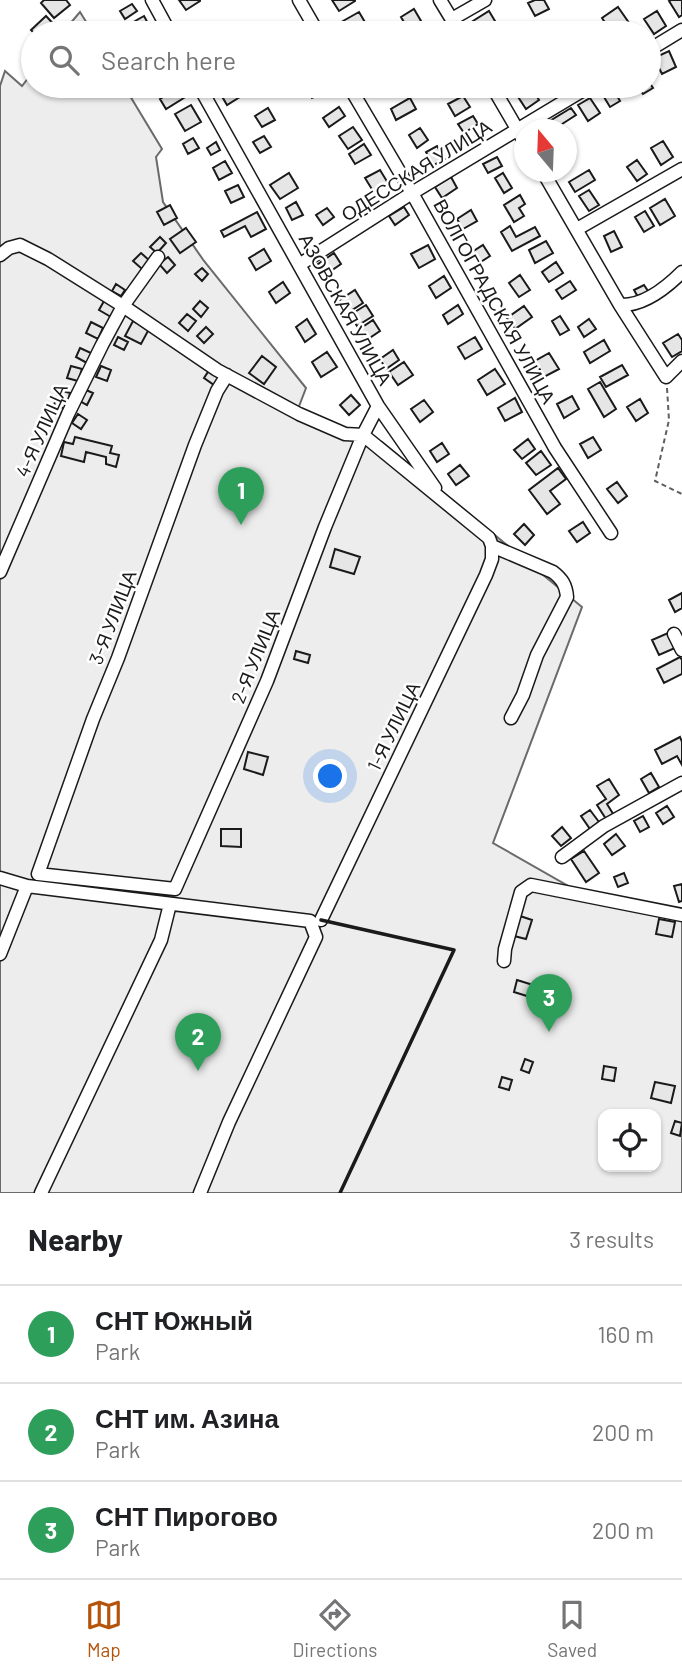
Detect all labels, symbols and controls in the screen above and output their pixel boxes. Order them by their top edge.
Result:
search box [21,21,661,98]
icon: search [45,41,83,79]
text: Search here [101,44,236,75]
street label: ОДЕССКАЯ УЛИЦА [337,114,496,226]
north arrow [514,119,577,182]
street label: ВОЛГОГРАДСКАЯ УЛИЦА [429,195,561,408]
street label: АЗОВСКАЯ УЛИЦА [295,229,397,389]
street label: 4-Я УЛИЦА [10,379,72,480]
pin: 1 [218,467,264,525]
street label: 3-Я УЛИЦА [84,566,141,667]
street label: 2-Я УЛИЦА [226,605,284,706]
street label: 1-Я УЛИЦА [362,678,425,774]
your location [313,759,347,793]
pin: 3 [526,974,572,1032]
pin: 2 [175,1013,221,1071]
map controls [598,1109,661,1172]
button: locate [598,1109,661,1172]
text: Nearby [28,1221,123,1257]
text: 3 results [569,1225,654,1253]
text: СНТ Южный [95,1304,253,1335]
text: 1 [47,1320,55,1348]
text: 160 m [597,1320,654,1348]
text: Park [95,1337,140,1365]
text: СНТ им. Азина [95,1402,279,1433]
text: 2 [45,1418,57,1446]
text: 200 m [592,1418,654,1446]
text: Park [95,1435,140,1463]
text: СНТ Пирогово [95,1500,278,1531]
text: 3 [45,1516,57,1544]
text: 200 m [592,1516,654,1544]
text: Park [95,1533,140,1561]
tab: Map [85,1596,123,1661]
tab: Directions [293,1596,378,1661]
tab: Saved [547,1596,597,1661]

